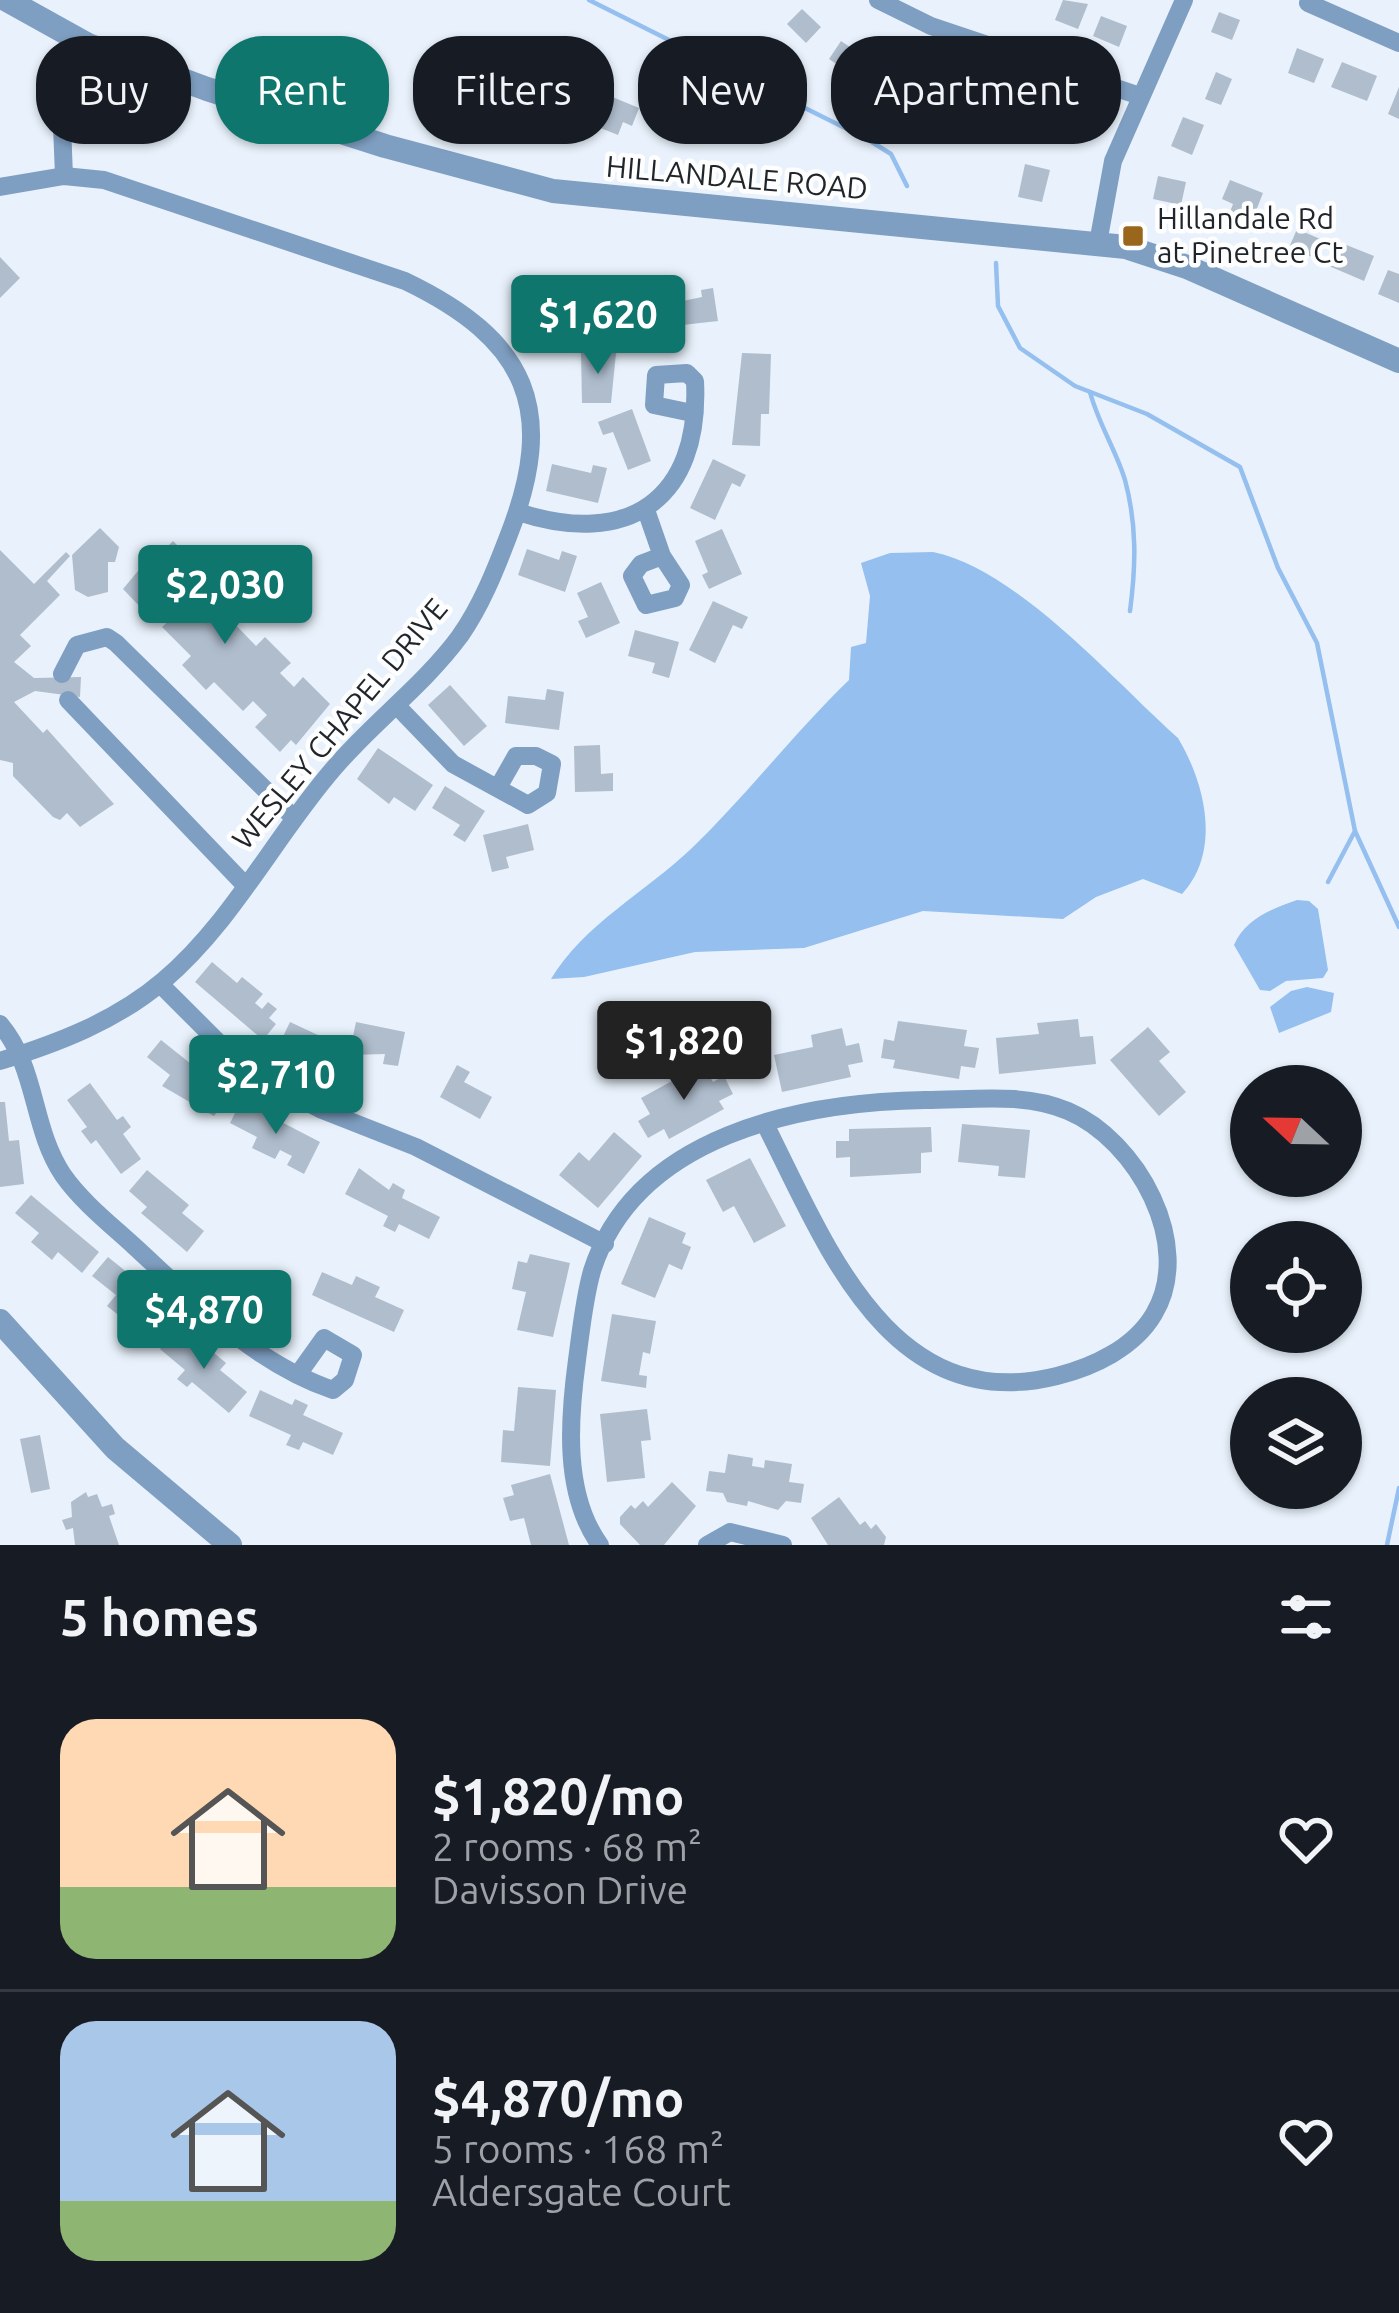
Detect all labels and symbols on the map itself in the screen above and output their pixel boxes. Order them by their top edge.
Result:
street label: HILLANDALE ROAD [605,149,869,205]
place label: Hillandale Rd at Pinetree Ct [1157,201,1344,269]
marker: Hillandale Rd at Pinetree Ct [1120,223,1146,249]
pin: $1,620 [500,275,696,377]
pin: $2,030 [127,545,323,647]
street label: WESLEY CHAPEL DRIVE [225,591,454,855]
pin: $1,820 [586,1001,782,1103]
pin: $2,710 [178,1035,374,1137]
north arrow [1230,1065,1362,1197]
pin: $4,870 [106,1270,302,1372]

